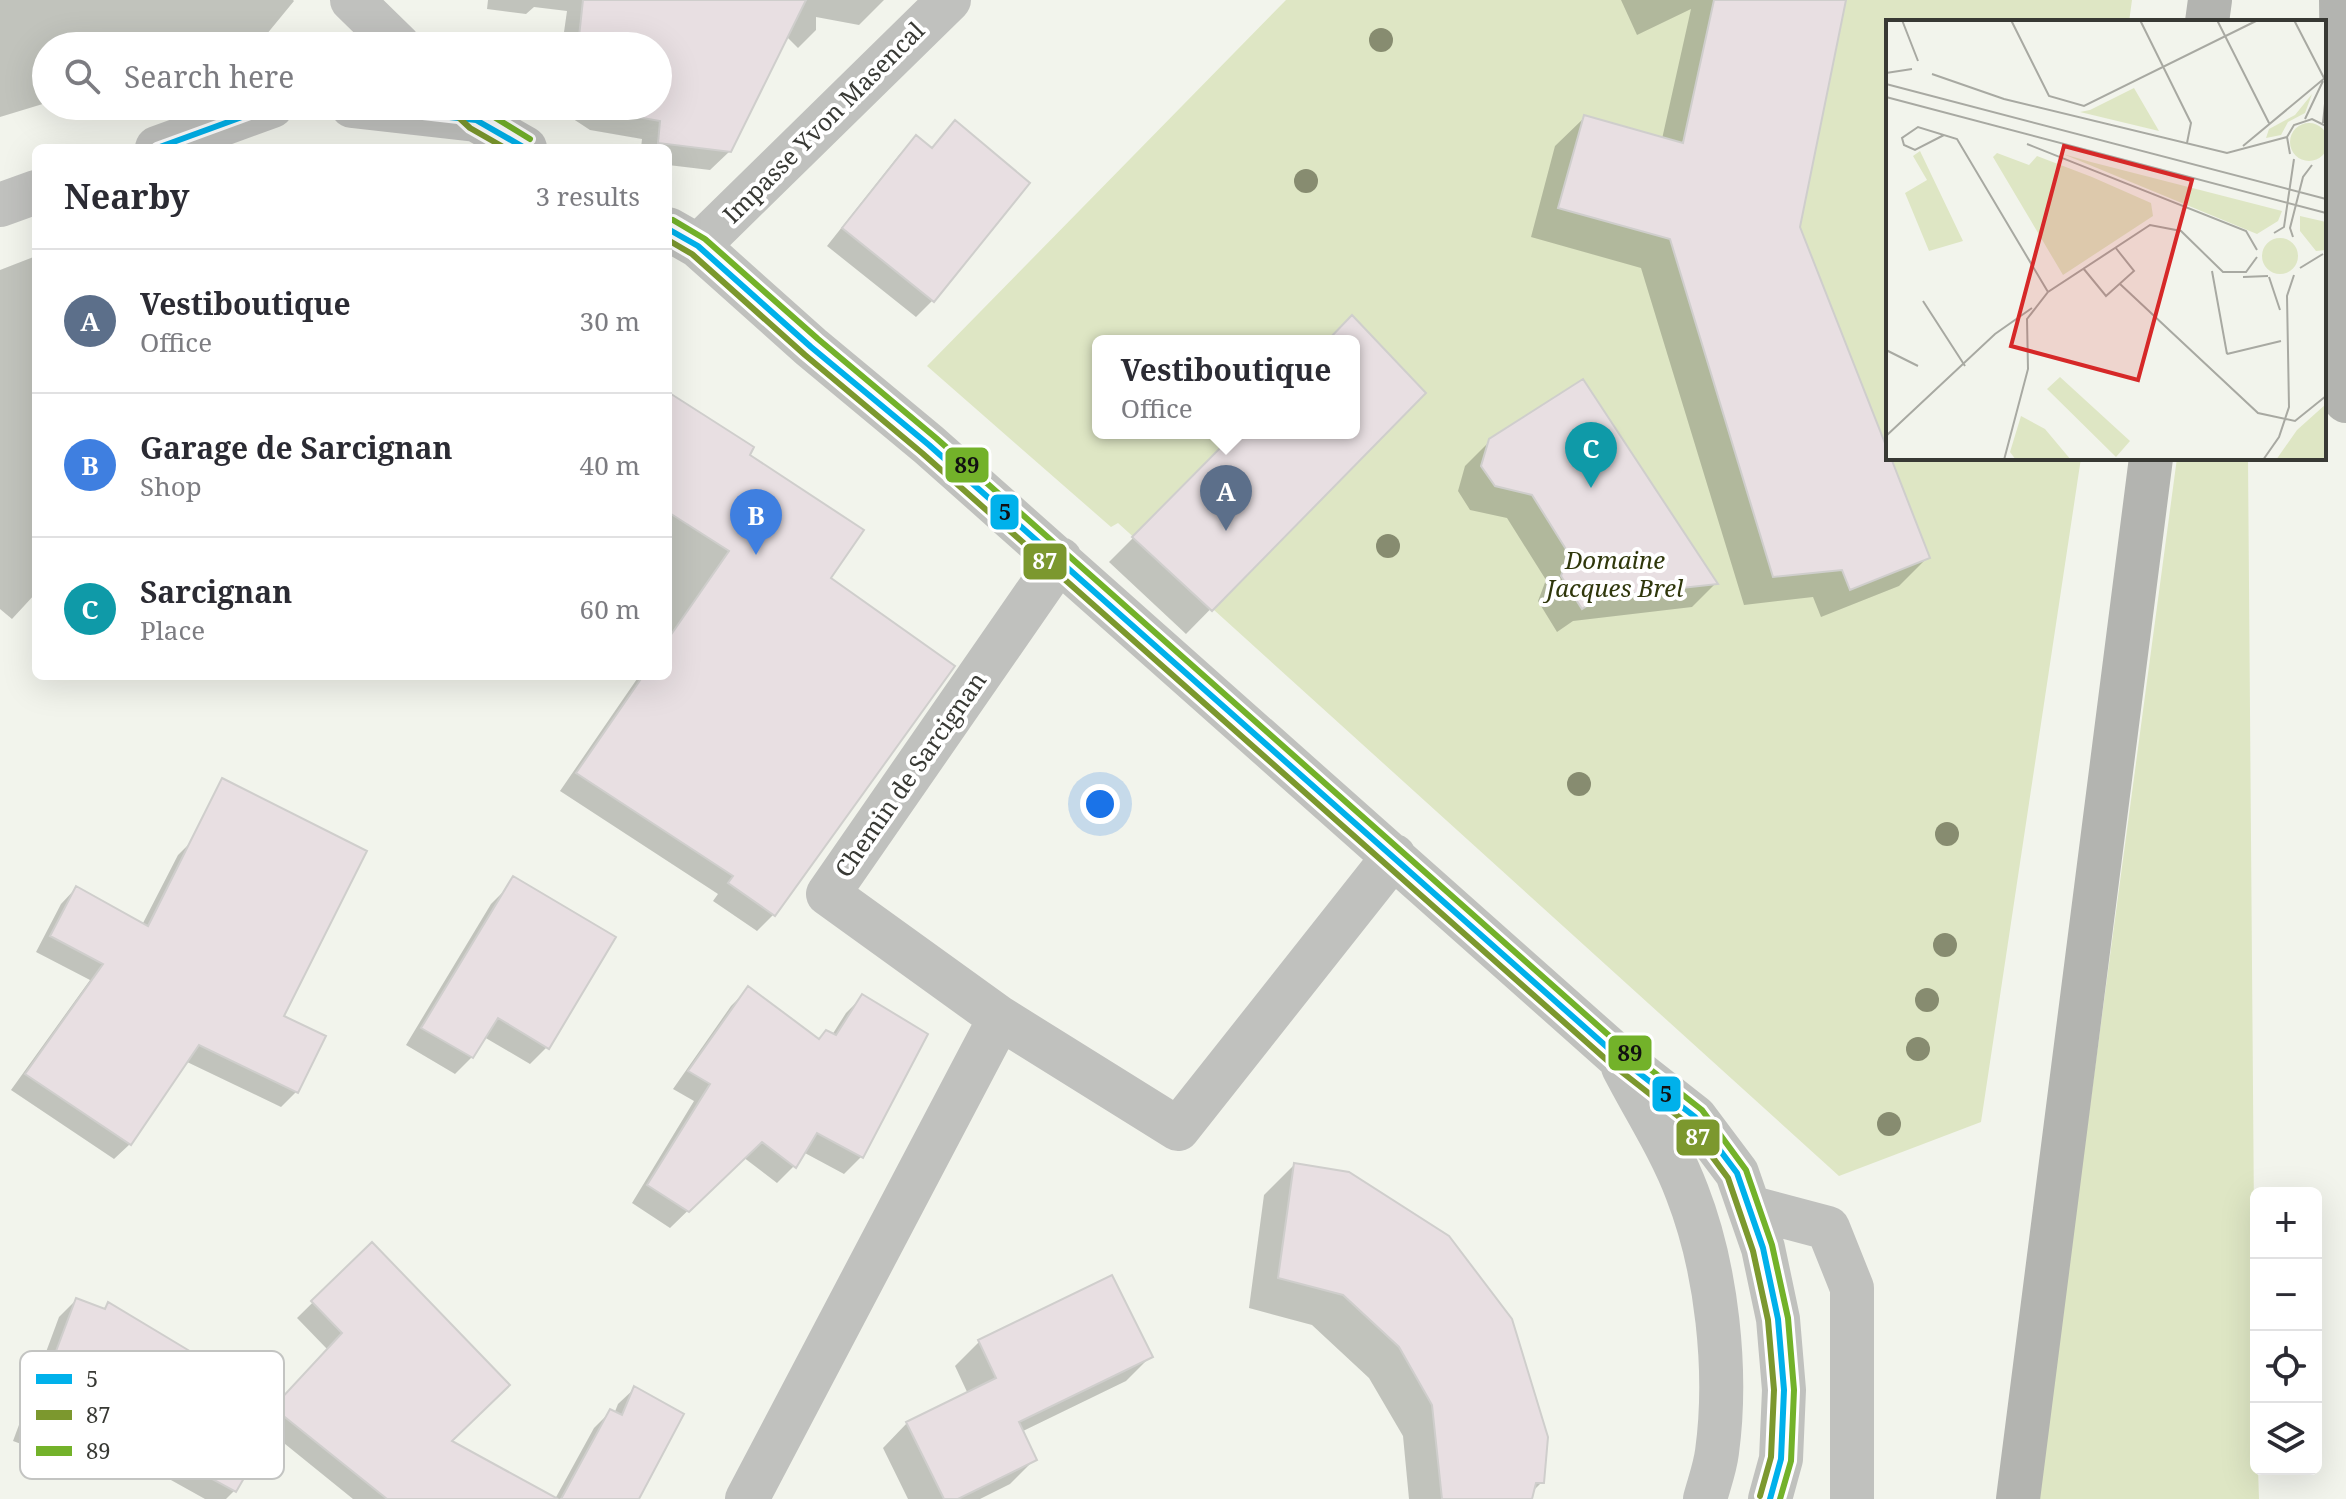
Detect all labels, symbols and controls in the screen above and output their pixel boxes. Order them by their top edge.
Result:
street label: Impasse Yvon Masencal [715,13,931,230]
inset map [1886,20,2326,460]
search box [32,32,672,120]
icon: search [60,54,104,98]
text: Search here [124,56,294,97]
text: Nearby [64,173,190,219]
text: 3 results [535,178,640,214]
text: Vestiboutique [140,283,351,324]
text: A [80,303,100,339]
text: 30 m [580,303,640,339]
text: Office [140,324,212,360]
popup [1092,335,1360,439]
text: Vestiboutique [1121,349,1331,390]
text: Office [1121,390,1193,426]
pin: C [1565,422,1617,488]
text: Garage de Sarcignan [140,427,453,468]
line badge: 89 [944,446,990,484]
text: B [81,447,99,483]
text: 40 m [580,447,640,483]
text: 89 [955,449,979,479]
pin: A [1200,465,1252,531]
text: Shop [140,468,202,504]
pin: B [730,489,782,555]
line badge: 5 [989,493,1020,531]
text: 5 [999,496,1011,526]
line badge: 87 [1022,542,1068,581]
park label: Domaine Jacques Brel [1543,543,1684,604]
text: 87 [1033,545,1057,575]
text: Sarcignan [140,571,292,612]
text: C [81,591,99,627]
text: 60 m [580,591,640,627]
text: Place [140,612,205,648]
street label: Chemin de Sarcignan [826,665,993,883]
your location [1080,784,1120,824]
line badge: 89 [1607,1034,1653,1072]
text: 89 [1618,1037,1642,1067]
line badge: 5 [1651,1075,1682,1113]
text: 5 [1660,1078,1672,1108]
line badge: 87 [1675,1118,1721,1157]
text: 87 [1686,1121,1710,1151]
map controls [2250,1187,2322,1475]
button: + [2250,1187,2322,1259]
button: − [2250,1259,2322,1331]
button: locate [2250,1331,2322,1403]
legend [20,1351,284,1479]
text: 5 [86,1363,98,1393]
text: 87 [86,1399,111,1429]
button: layers [2250,1403,2322,1475]
text: 89 [86,1435,111,1465]

